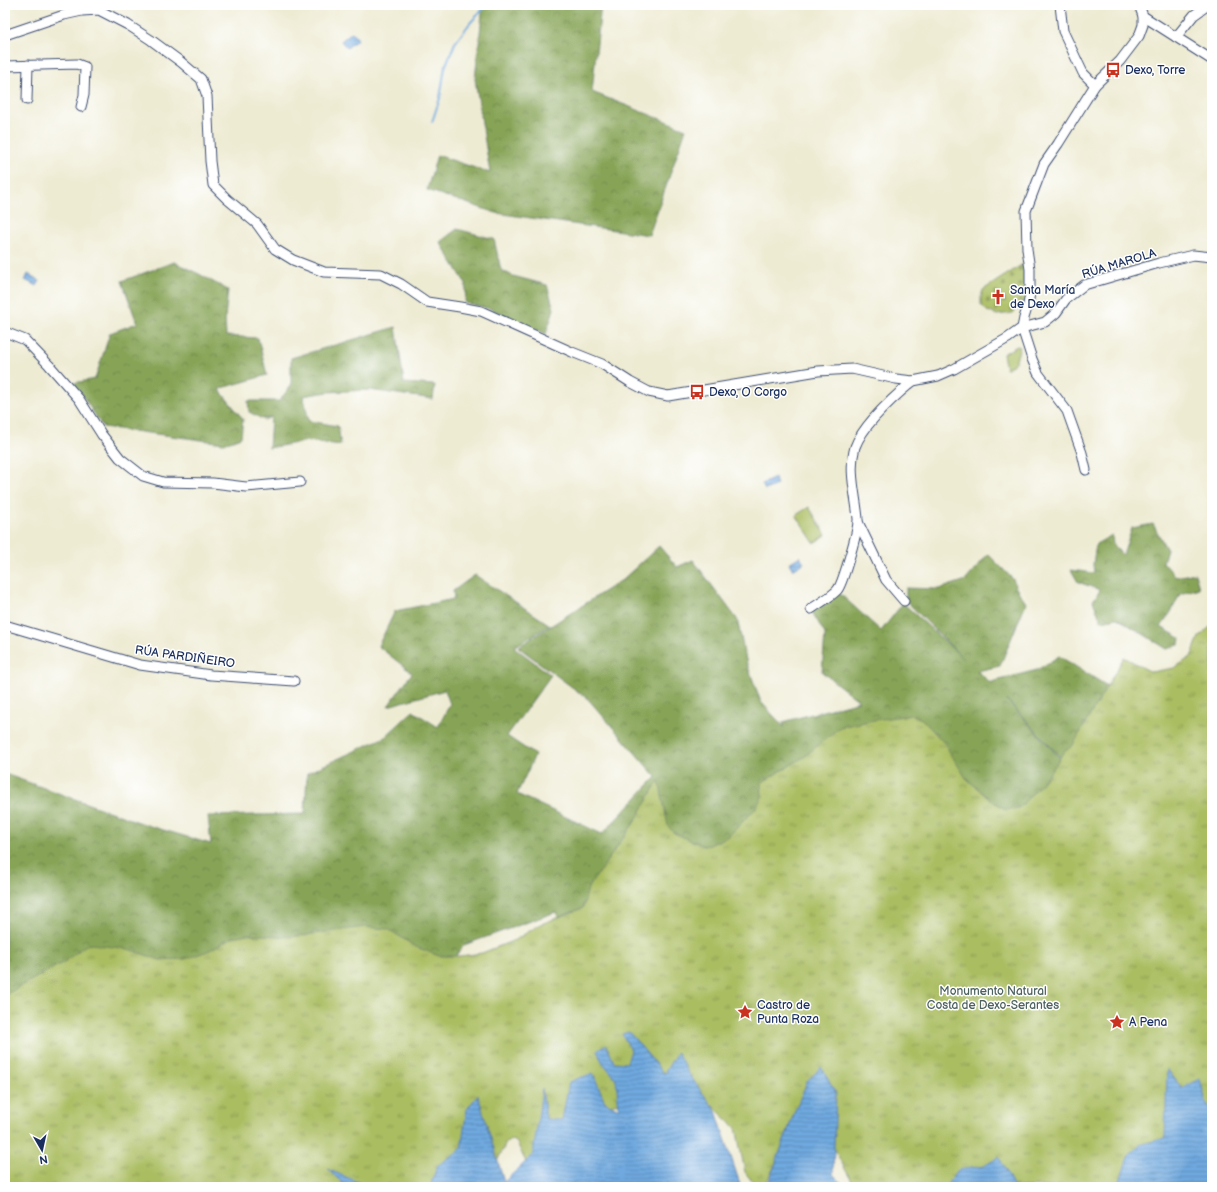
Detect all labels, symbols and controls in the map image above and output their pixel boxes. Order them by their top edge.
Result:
bus stop icon: Dexo, Torre [1104,61,1122,79]
place label: Dexo, Torre [1125,63,1185,78]
street label: RÚA MAROLA [1079,243,1159,282]
place label: Santa María de Dexo [1010,283,1076,312]
church icon: Santa María de Dexo [989,288,1007,306]
bus stop icon: Dexo, O Corgo [688,383,706,401]
place label: Dexo, O Corgo [709,385,787,400]
street label: RÚA PARDIÑEIRO [134,641,236,671]
park label: Monumento Natural Costa de Dexo-Serantes [927,984,1059,1013]
place label: Castro de Punta Roza [757,998,819,1027]
place icon: Castro de Punta Roza [736,1003,754,1021]
place icon: A Pena [1108,1013,1126,1031]
place label: A Pena [1129,1015,1168,1030]
north arrow [22,1130,62,1170]
text: N [38,1152,49,1166]

